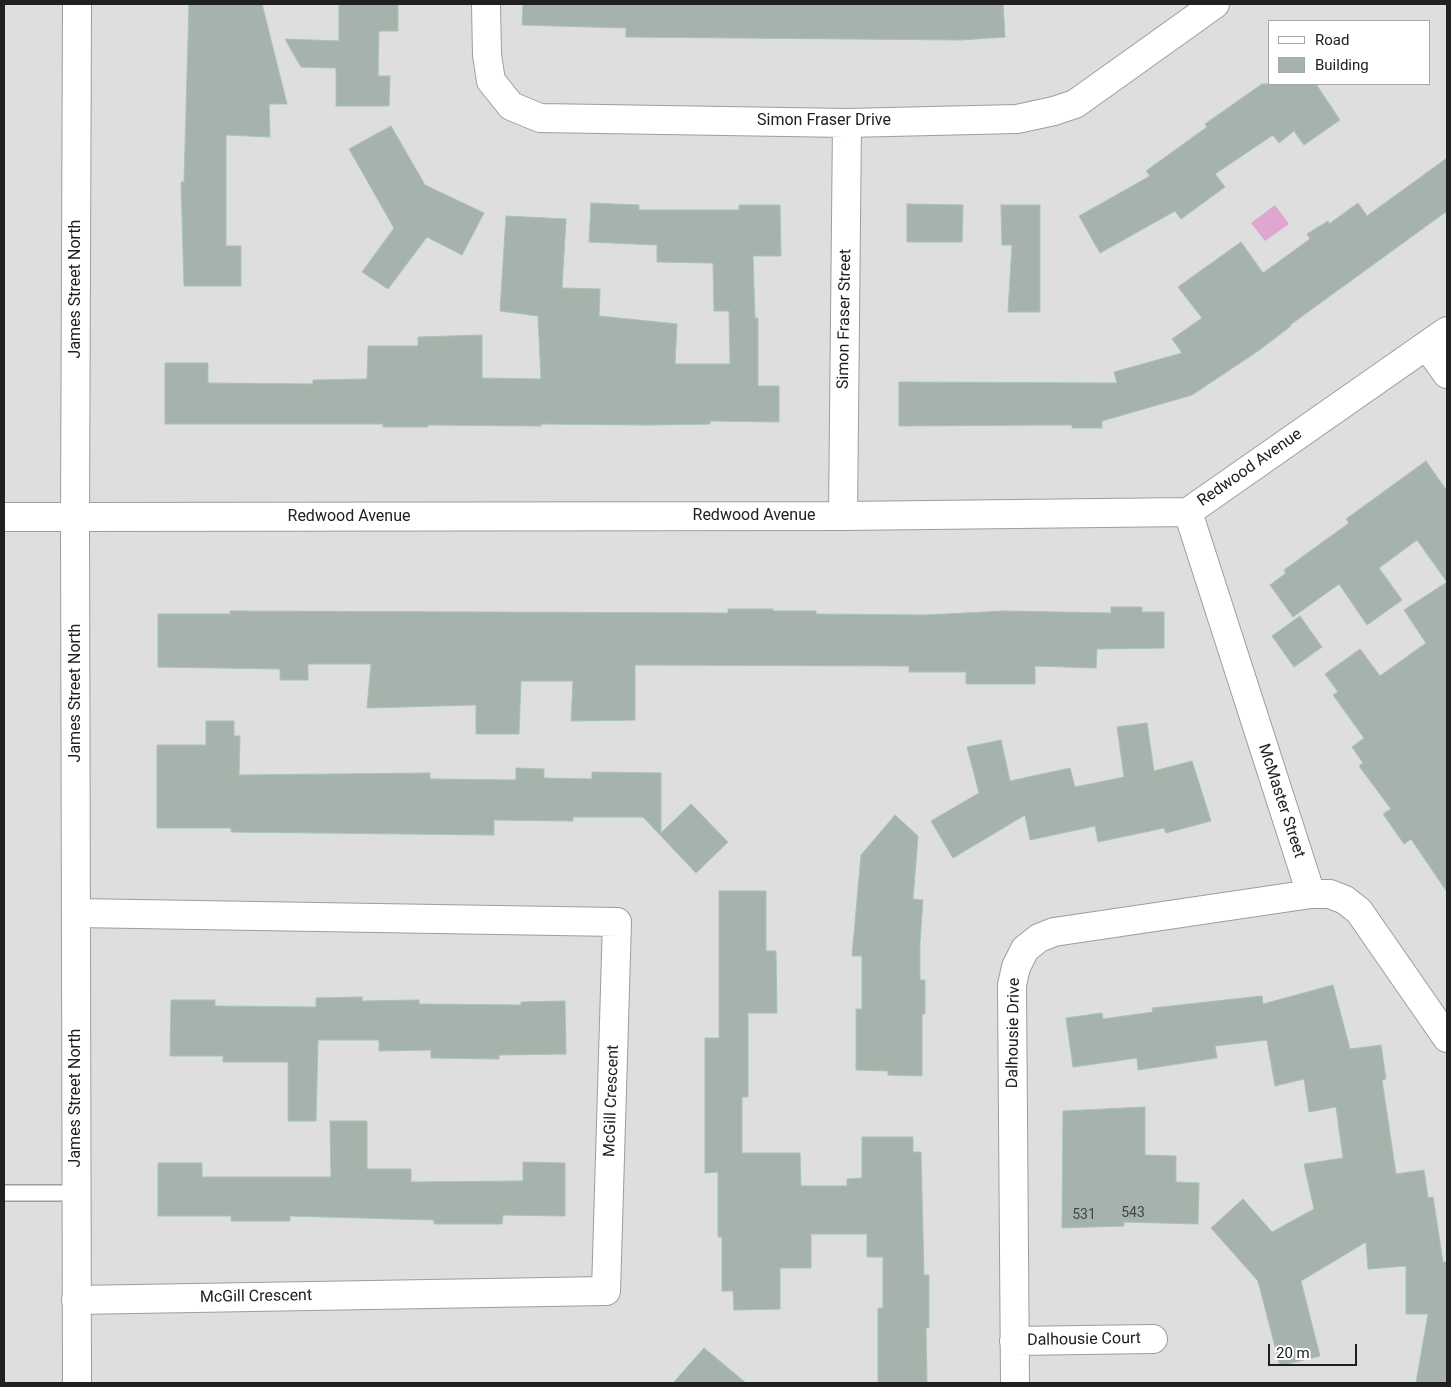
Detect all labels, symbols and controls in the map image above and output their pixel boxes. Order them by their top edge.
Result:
legend [1268,20,1431,85]
text: Road [1315,31,1349,49]
text: Building [1315,56,1369,74]
street label: Simon Fraser Drive [757,111,891,131]
street label: James Street North [66,220,86,358]
street label: Simon Fraser Street [834,249,856,389]
street label: Redwood Avenue [1194,425,1306,511]
street label: Redwood Avenue [693,506,815,526]
street label: Redwood Avenue [288,507,410,527]
street label: James Street North [66,624,86,762]
street label: McMaster Street [1254,742,1308,860]
street label: Dalhousie Drive [1003,978,1025,1088]
street label: James Street North [66,1029,86,1167]
street label: McGill Crescent [600,1045,624,1157]
house number: 543 [1121,1205,1145,1221]
house number: 531 [1072,1207,1096,1223]
street label: McGill Crescent [200,1286,312,1308]
street label: Dalhousie Court [1027,1329,1141,1351]
scale bar [1271,1334,1360,1366]
text: 20 m [1276,1344,1310,1362]

